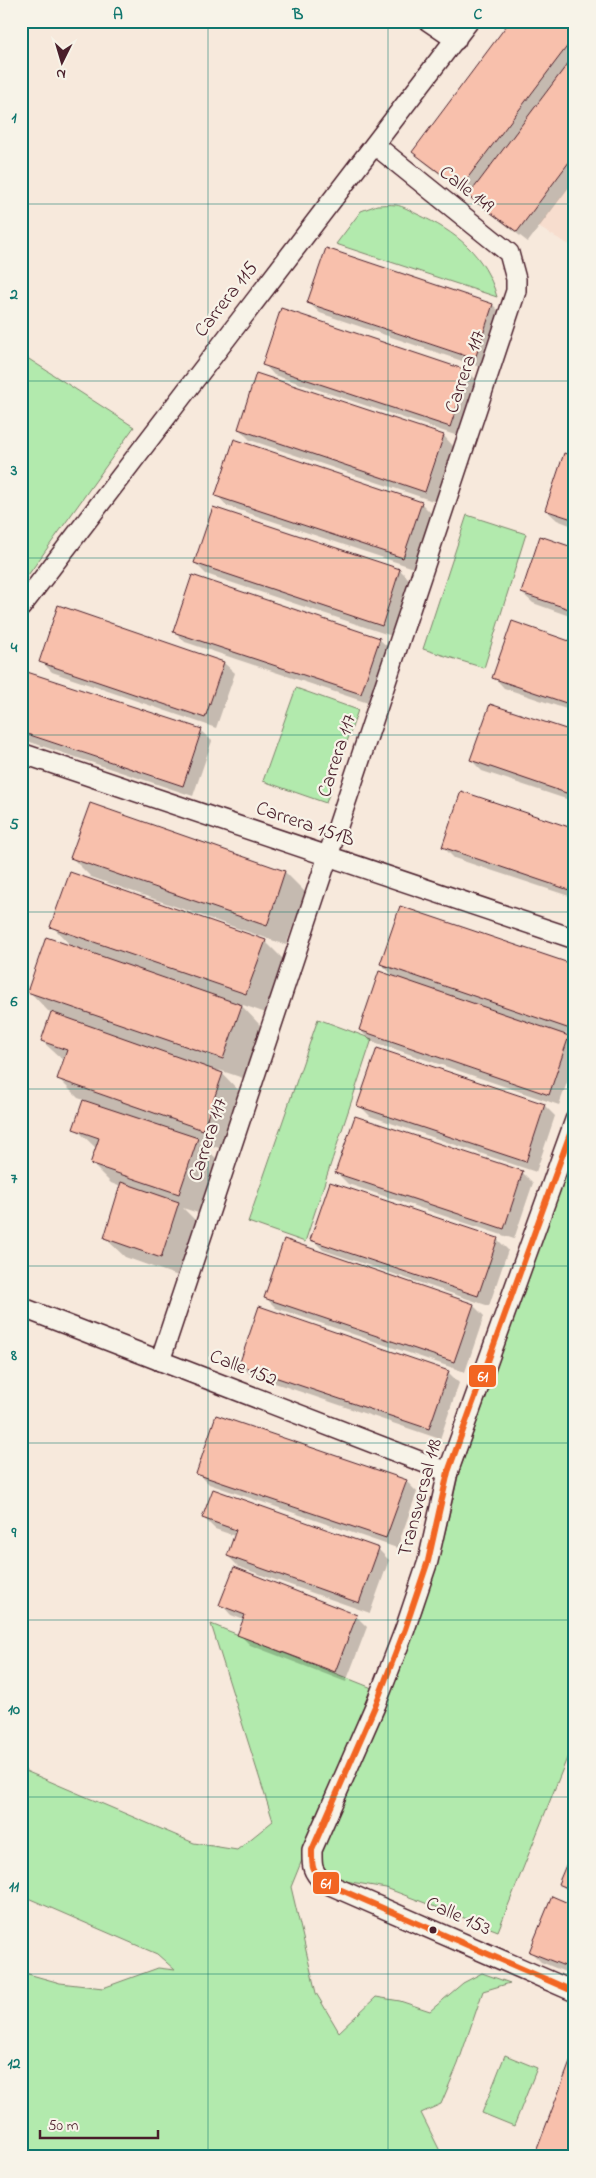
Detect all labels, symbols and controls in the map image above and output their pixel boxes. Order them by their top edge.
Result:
text: A [113,3,123,27]
text: B [292,3,304,27]
text: C [474,3,483,27]
north arrow [38,38,88,88]
text: N [55,63,67,84]
text: 1 [11,106,17,130]
street label: Calle 149 [432,159,500,221]
street label: Carrera 115 [188,256,266,344]
text: 2 [9,283,18,307]
street label: Carrera 117 [438,327,494,417]
text: 3 [10,459,18,483]
text: 4 [10,636,18,660]
street label: Carrera 117 [311,711,365,801]
street label: Carrera 151B [252,795,358,855]
text: 5 [9,813,19,837]
text: 6 [9,990,18,1014]
street label: Carrera 117 [182,1095,236,1185]
text: 7 [11,1167,18,1191]
street label: Calle 152 [205,1343,281,1395]
text: 8 [10,1344,17,1368]
line badge: 61 [468,1364,497,1388]
text: 61 [477,1367,489,1388]
street label: Transversal 118 [391,1436,451,1560]
text: 9 [11,1521,17,1545]
text: 10 [8,1698,20,1722]
line badge: 61 [312,1871,340,1895]
text: 61 [320,1874,332,1895]
text: 11 [9,1875,20,1899]
street label: Calle 153 [421,1890,495,1944]
unlabelled marker [428,1925,438,1935]
text: 12 [7,2052,21,2076]
scale bar [40,2108,158,2140]
text: 50 m [48,2115,79,2137]

